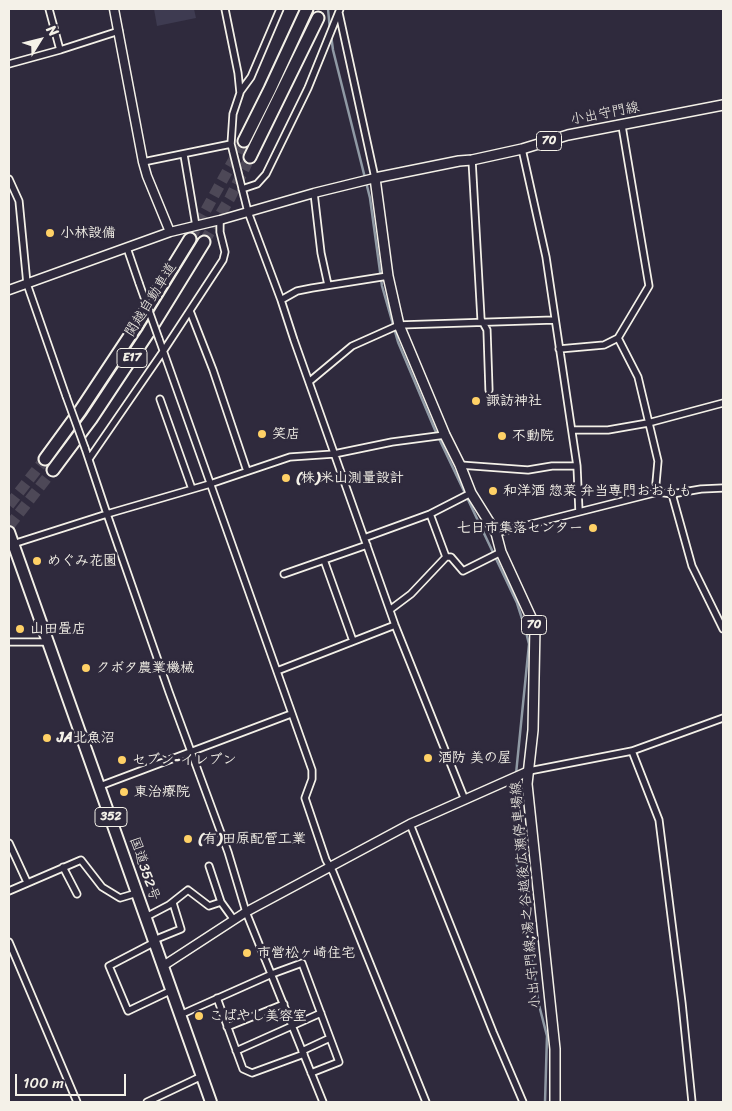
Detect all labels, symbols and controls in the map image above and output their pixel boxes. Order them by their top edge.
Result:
north arrow [15,15,65,65]
text: N [40,20,65,42]
street label: 小出守門線 [569,99,641,129]
road number: 70 [536,132,562,150]
place label: 小林設備 [60,225,116,241]
marker: 小林設備 [44,227,56,239]
street label: 関越自動車道 [122,260,180,340]
road number: E17 [117,348,147,368]
place label: 諏訪神社 [486,393,542,409]
marker: 諏訪神社 [470,395,482,407]
place label: 笑店 [272,426,300,442]
marker: 笑店 [256,428,268,440]
place label: 不動院 [512,428,554,444]
marker: 不動院 [496,430,508,442]
place label: (株)米山測量設計 [296,470,404,486]
marker: (株)米山測量設計 [280,472,292,484]
place label: 和洋酒 惣菜 弁当専門おおもも [503,483,692,499]
marker: 和洋酒 惣菜 弁当専門おおもも [487,485,499,497]
place label: 七日市集落センター [457,520,583,536]
marker: 七日市集落センター [587,522,599,534]
place label: めぐみ花園 [47,553,117,569]
marker: めぐみ花園 [31,555,43,567]
road number: 70 [522,616,546,634]
place label: 山田畳店 [30,621,86,637]
marker: 山田畳店 [14,623,26,635]
place label: クボタ農業機械 [96,660,194,676]
marker: クボタ農業機械 [80,662,92,674]
place label: JA北魚沼 [57,730,115,746]
marker: JA北魚沼 [41,732,53,744]
place label: 酒防 美の屋 [438,750,512,766]
place label: セブン-イレブン [132,752,236,768]
marker: 酒防 美の屋 [422,752,434,764]
marker: セブン-イレブン [116,754,128,766]
street label: 小出守門線;湯之谷越後広瀬停車場線 [508,781,544,1009]
place label: 東治療院 [134,784,190,800]
marker: 東治療院 [118,786,130,798]
road number: 352 [95,808,127,826]
place label: (有)田原配管工業 [198,831,306,847]
marker: (有)田原配管工業 [182,833,194,845]
street label: 国道352号 [125,835,163,903]
place label: 市営松ヶ崎住宅 [257,945,355,961]
marker: 市営松ヶ崎住宅 [241,947,253,959]
place label: こばやし美容室 [209,1008,307,1024]
marker: こばやし美容室 [193,1010,205,1022]
scale bar [18,1064,129,1096]
text: 100 m [23,1070,64,1096]

